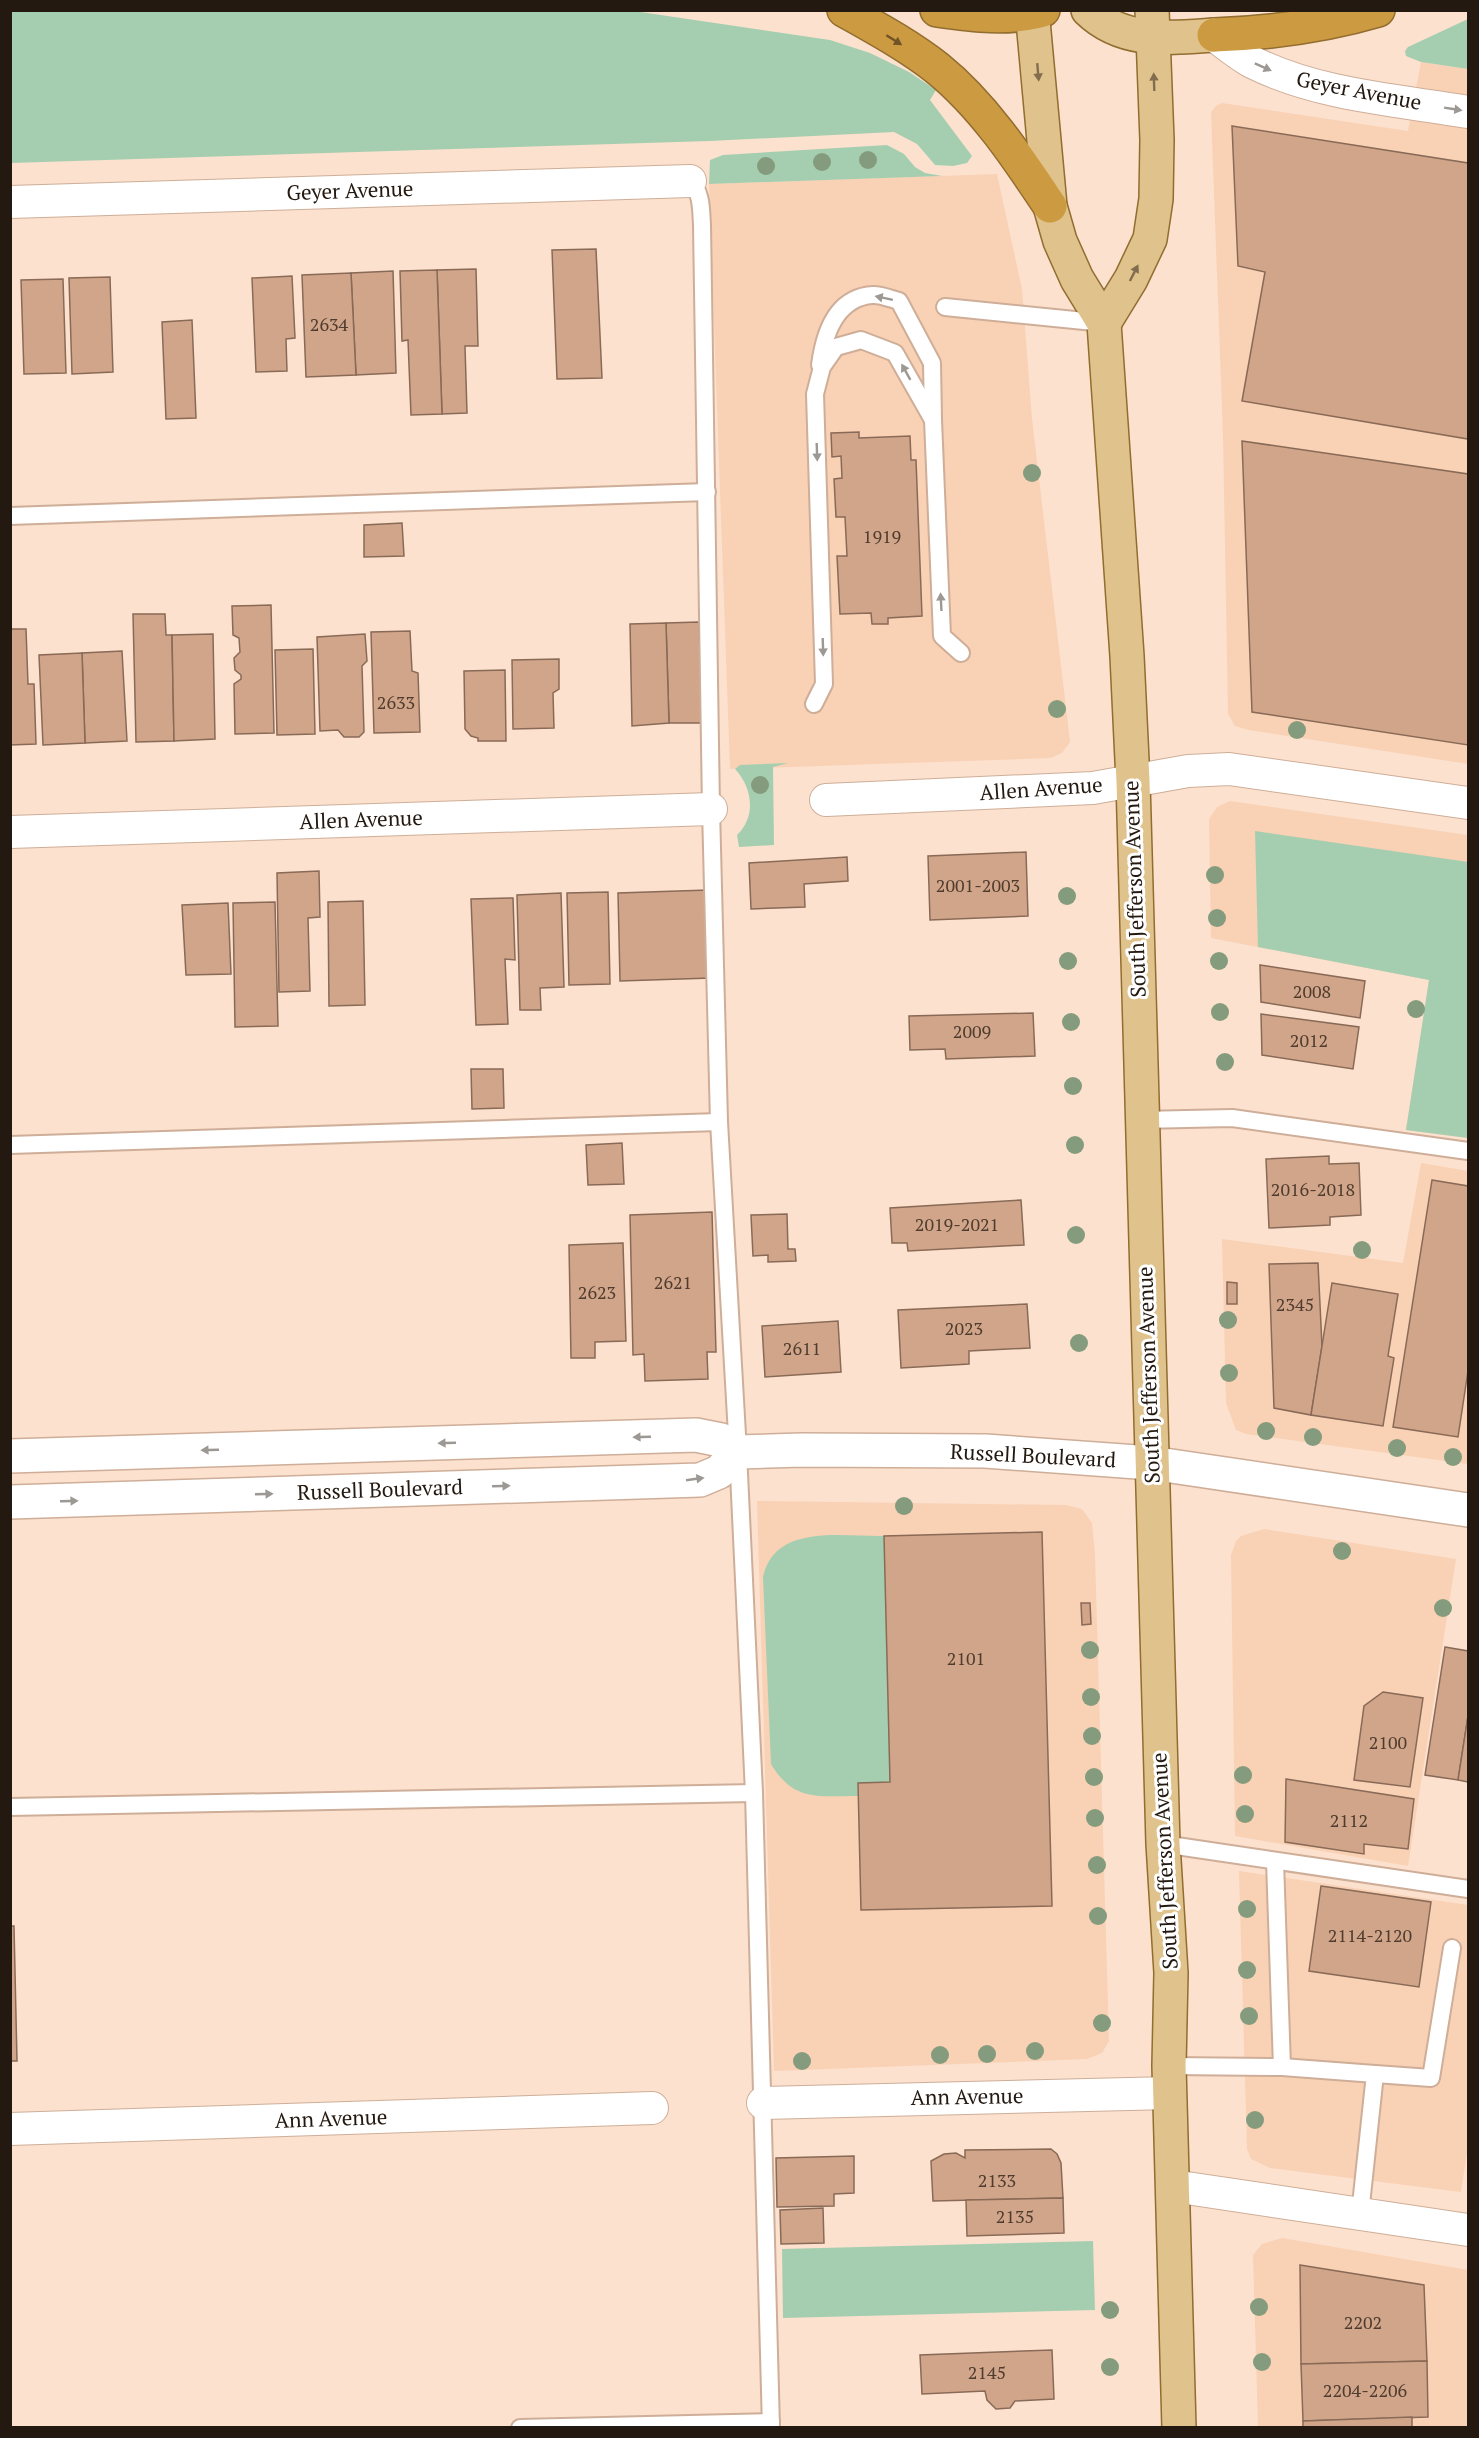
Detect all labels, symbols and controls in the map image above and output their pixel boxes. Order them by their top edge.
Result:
one-way arrow [886,34,903,45]
one-way arrow [1033,62,1043,81]
one-way arrow [1254,62,1272,72]
street label: Geyer Avenue [1294,64,1424,116]
one-way arrow [1149,73,1159,92]
one-way arrow [1443,105,1462,114]
street label: Geyer Avenue [286,174,414,206]
one-way arrow [1129,264,1139,281]
one-way arrow [875,292,894,302]
house number: 2634 [310,312,349,336]
one-way arrow [901,364,911,381]
one-way arrow [812,442,822,461]
house number: 1919 [863,524,901,548]
one-way arrow [936,593,945,612]
one-way arrow [819,637,828,656]
house number: 2633 [377,690,415,714]
street label: Allen Avenue [978,770,1103,806]
street label: South Jefferson Avenue [1116,780,1152,998]
street label: Allen Avenue [299,803,423,835]
house number: 2001-2003 [936,873,1020,897]
house number: 2008 [1293,979,1331,1003]
house number: 2009 [953,1019,991,1043]
house number: 2012 [1290,1028,1328,1052]
house number: 2016-2018 [1271,1177,1355,1201]
house number: 2019-2021 [915,1212,999,1236]
street label: South Jefferson Avenue [1130,1266,1166,1484]
house number: 2621 [654,1270,692,1294]
house number: 2623 [578,1280,616,1304]
house number: 2345 [1276,1292,1314,1316]
house number: 2023 [945,1316,983,1340]
house number: 2611 [783,1336,821,1360]
one-way arrow [632,1432,651,1442]
street label: Russell Boulevard [949,1437,1117,1473]
one-way arrow [438,1438,457,1448]
one-way arrow [201,1445,220,1455]
street label: Russell Boulevard [297,1472,464,1506]
one-way arrow [686,1474,705,1483]
one-way arrow [491,1482,510,1491]
one-way arrow [254,1489,273,1499]
one-way arrow [59,1496,78,1505]
house number: 2101 [947,1646,985,1670]
house number: 2100 [1369,1730,1407,1754]
street label: South Jefferson Avenue [1144,1752,1184,1970]
house number: 2112 [1330,1808,1368,1832]
house number: 2114-2120 [1328,1923,1412,1947]
street label: Ann Avenue [910,2081,1024,2111]
street label: Ann Avenue [274,2102,388,2134]
house number: 2133 [978,2168,1016,2192]
house number: 2135 [996,2204,1034,2228]
house number: 2202 [1344,2310,1382,2334]
house number: 2145 [968,2360,1006,2384]
house number: 2204-2206 [1323,2378,1408,2402]

